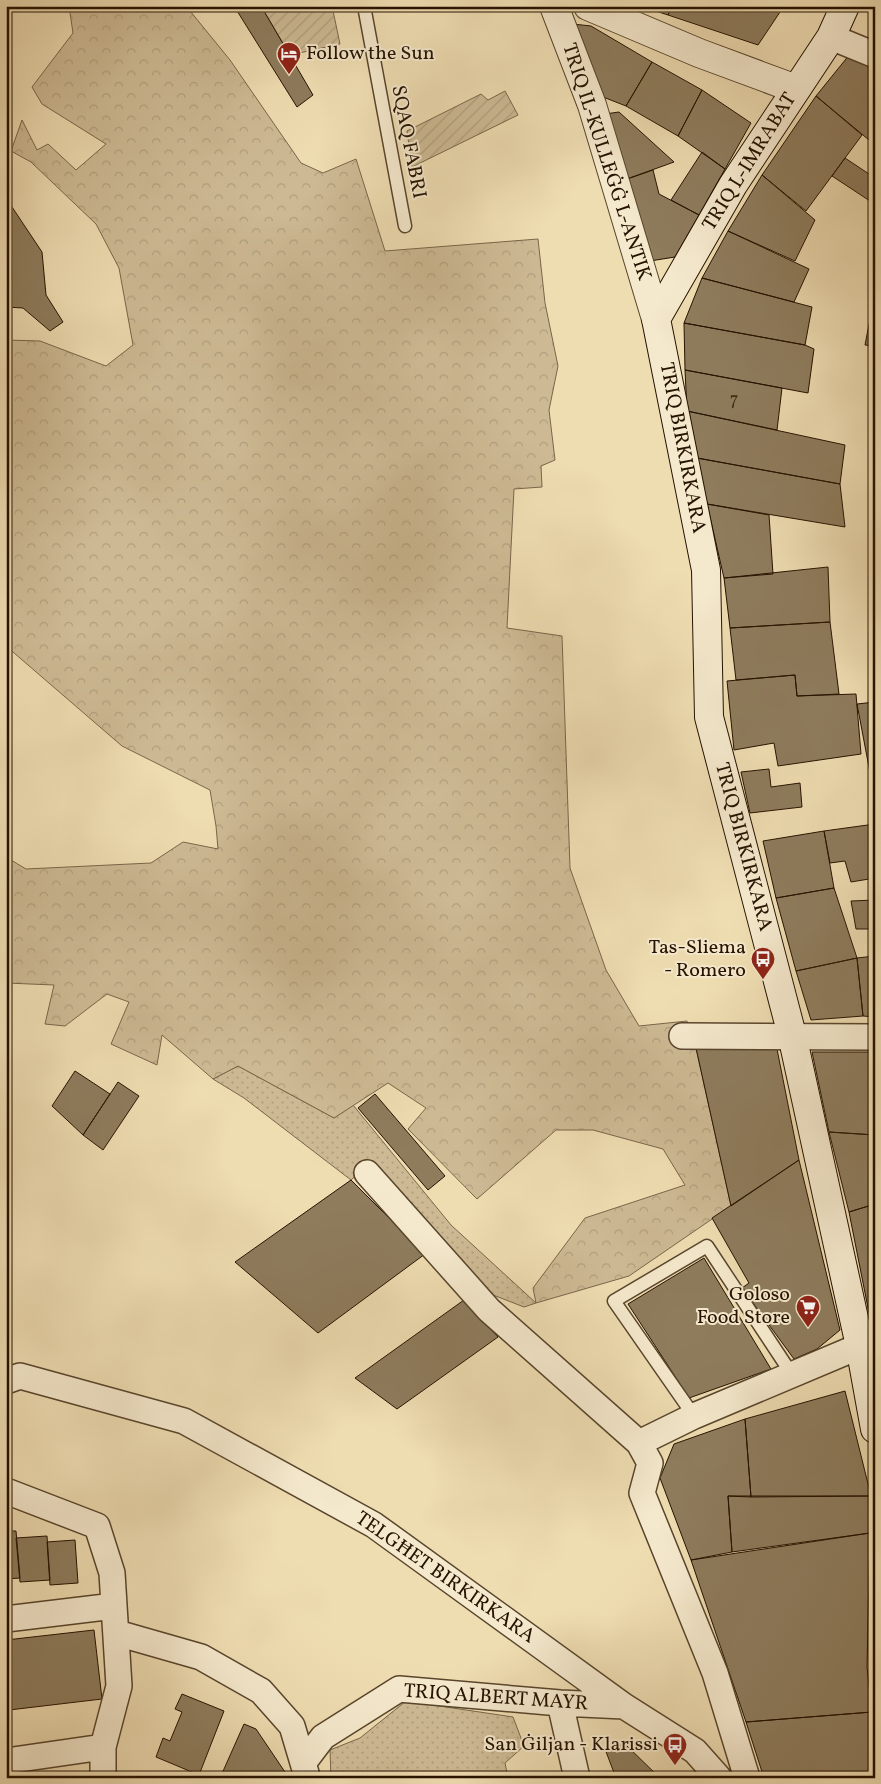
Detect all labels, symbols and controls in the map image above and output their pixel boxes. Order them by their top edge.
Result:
place label: Follow the Sun [306,40,435,68]
street label: TRIQ IL-KULLEĠĠ L-ANTIK [554,40,658,285]
hotel icon: Follow the Sun [276,41,302,75]
street label: SQAQ FABRI [383,83,433,201]
street label: TRIQ L-IMRABAT [696,87,804,237]
street label: TRIQ BIRKIRKARA [652,360,712,536]
house number: 7 [730,388,738,413]
street label: TRIQ BIRKIRKARA [707,760,779,934]
place label: Tas-Sliema - Romero [648,934,746,985]
bus stop icon: Tas-Sliema - Romero [750,946,776,980]
place label: Goloso Food Store [697,1281,790,1332]
supermarket icon: Goloso Food Store [795,1294,821,1328]
street label: TELGĦET BIRKIRKARA [349,1505,541,1651]
street label: TRIQ ALBERT MAYR [403,1678,590,1718]
place label: San Ġiljan - Klarissi [484,1731,658,1759]
bus stop icon: San Ġiljan - Klarissi [662,1732,688,1766]

